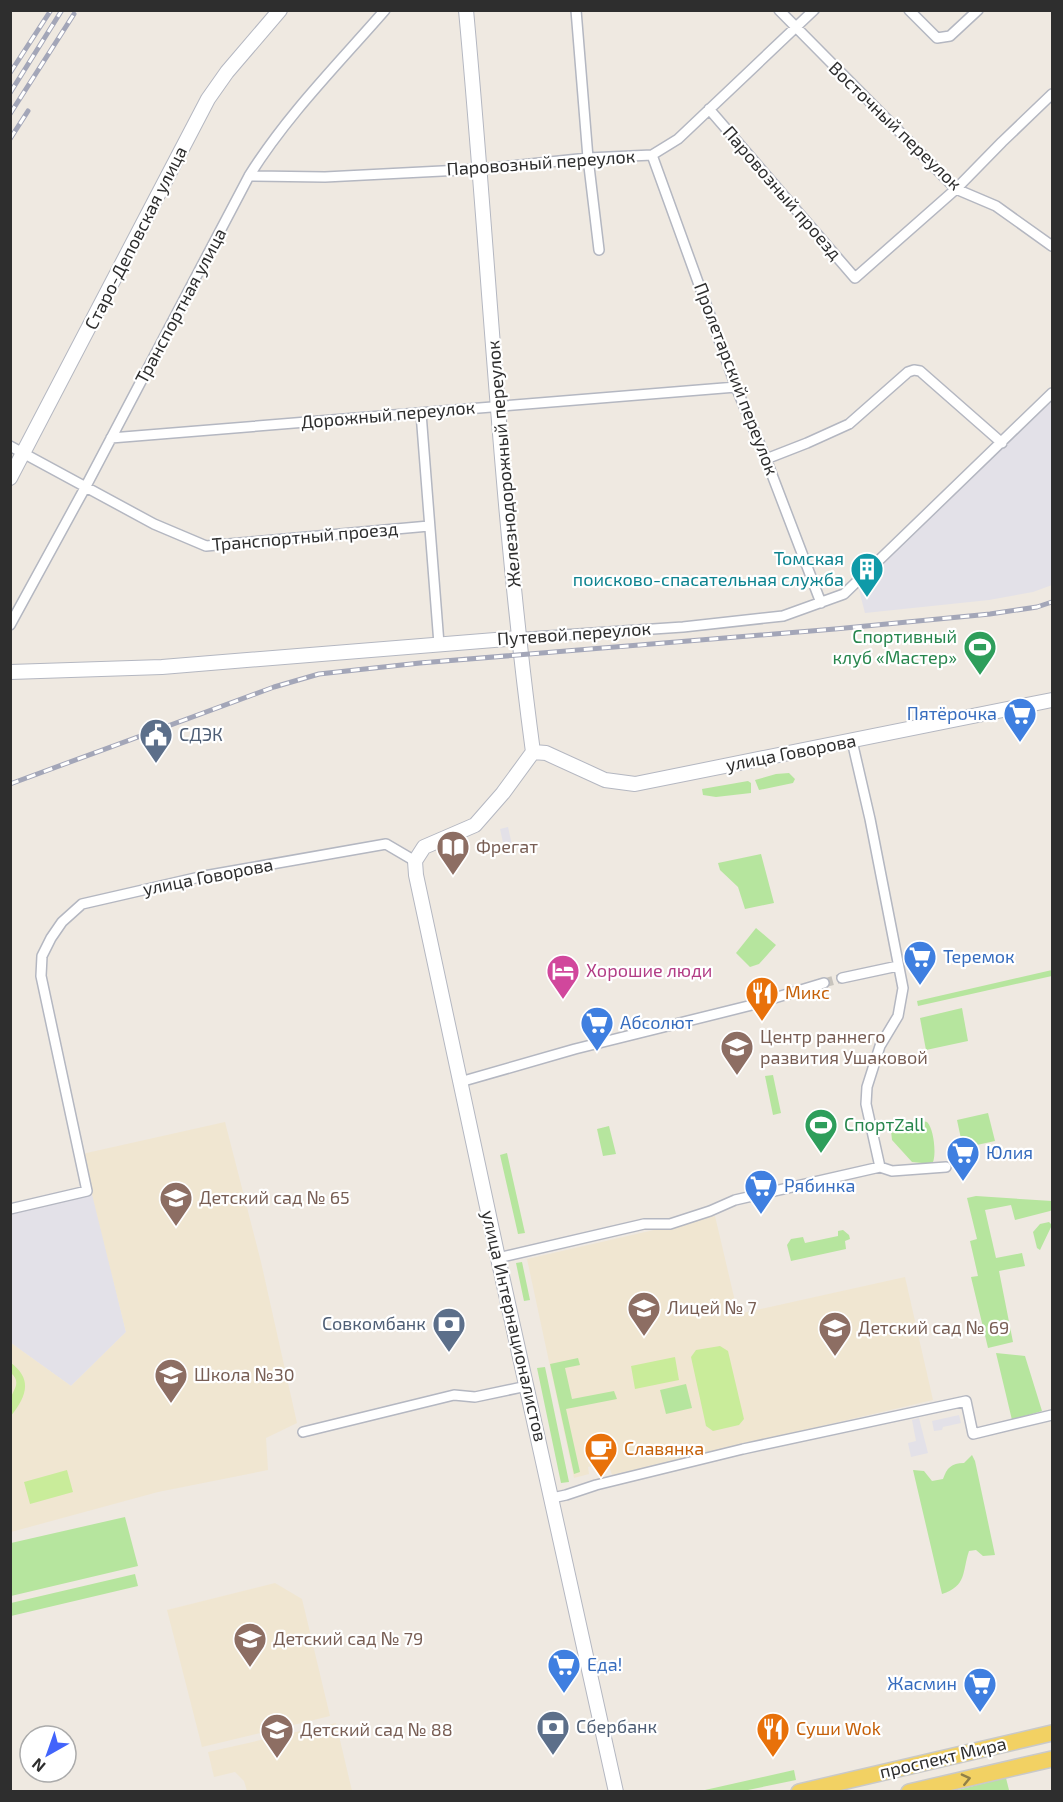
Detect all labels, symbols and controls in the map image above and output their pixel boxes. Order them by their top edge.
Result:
street label: Восточный переулок [825,56,967,195]
street label: Паровозный проезд [719,121,847,264]
street label: Старо-Деповская улица [79,142,191,333]
street label: Паровозный переулок [446,144,636,180]
street label: Транспортная улица [130,224,230,387]
street label: Пролетарский переулок [690,279,784,478]
street label: Железнодорожный переулок [481,339,525,589]
street label: Дорожный переулок [300,395,476,433]
street label: Транспортный проезд [211,517,399,555]
place label: Томская поисково-спасательная служба [573,547,844,590]
building icon: Томская поисково-спасательная служба [849,551,885,598]
street label: Путевой переулок [496,617,652,649]
place label: Спортивный клуб «Мастер» [832,625,957,668]
sports icon: Спортивный клуб «Мастер» [962,629,998,676]
supermarket icon: Пятёрочка [1002,696,1038,743]
place label: Пятёрочка [907,702,997,724]
public building icon: СДЭК [138,717,174,764]
place label: СДЭК [179,723,223,745]
street label: улица Говорова [724,729,858,775]
library icon: Фрегат [435,829,471,876]
place label: Фрегат [476,835,538,857]
street label: улица Говорова [141,853,275,899]
supermarket icon: Теремок [902,939,938,986]
place label: Теремок [943,945,1015,967]
hotel icon: Хорошие люди [545,953,581,1000]
place label: Хорошие люди [586,959,712,981]
restaurant icon: Микс [744,975,780,1022]
place label: Микс [785,981,830,1003]
supermarket icon: Абсолют [579,1005,615,1052]
place label: Абсолют [620,1011,694,1033]
place label: Центр раннего развития Ушаковой [760,1025,928,1068]
school or university icon: Центр раннего развития Ушаковой [719,1029,755,1076]
sports icon: СпортZall [803,1107,839,1154]
place label: СпортZall [844,1113,926,1135]
supermarket icon: Юлия [945,1135,981,1182]
place label: Юлия [986,1141,1033,1163]
supermarket icon: Рябинка [743,1168,779,1215]
place label: Рябинка [784,1174,855,1196]
school or university icon: Детский сад № 65 [158,1180,194,1227]
place label: Детский сад № 65 [199,1186,350,1208]
street label: улица Интернационалистов [478,1208,552,1444]
school or university icon: Лицей № 7 [626,1290,662,1337]
place label: Лицей № 7 [667,1296,757,1318]
bank icon: Совкомбанк [431,1306,467,1353]
school or university icon: Детский сад № 69 [817,1310,853,1357]
place label: Совкомбанк [322,1312,426,1334]
place label: Детский сад № 69 [858,1316,1009,1338]
school or university icon: Школа №30 [153,1357,189,1404]
place label: Школа №30 [194,1363,295,1385]
cafe icon: Славянка [583,1431,619,1478]
place label: Славянка [624,1437,704,1459]
school or university icon: Детский сад № 79 [232,1621,268,1668]
place label: Детский сад № 79 [273,1627,423,1649]
supermarket icon: Еда! [546,1647,582,1694]
place label: Еда! [587,1653,623,1675]
supermarket icon: Жасмин [962,1666,998,1713]
place label: Жасмин [887,1672,957,1694]
bank icon: Сбербанк [535,1709,571,1756]
restaurant icon: Суши Wok [755,1711,791,1758]
school or university icon: Детский сад № 88 [259,1712,295,1759]
place label: Сбербанк [576,1715,658,1737]
place label: Суши Wok [796,1717,881,1739]
place label: Детский сад № 88 [300,1718,453,1740]
north arrow [18,1724,78,1784]
street label: проспект Мира [877,1732,1008,1782]
text: N [28,1755,49,1777]
one-way arrow [961,1773,971,1786]

